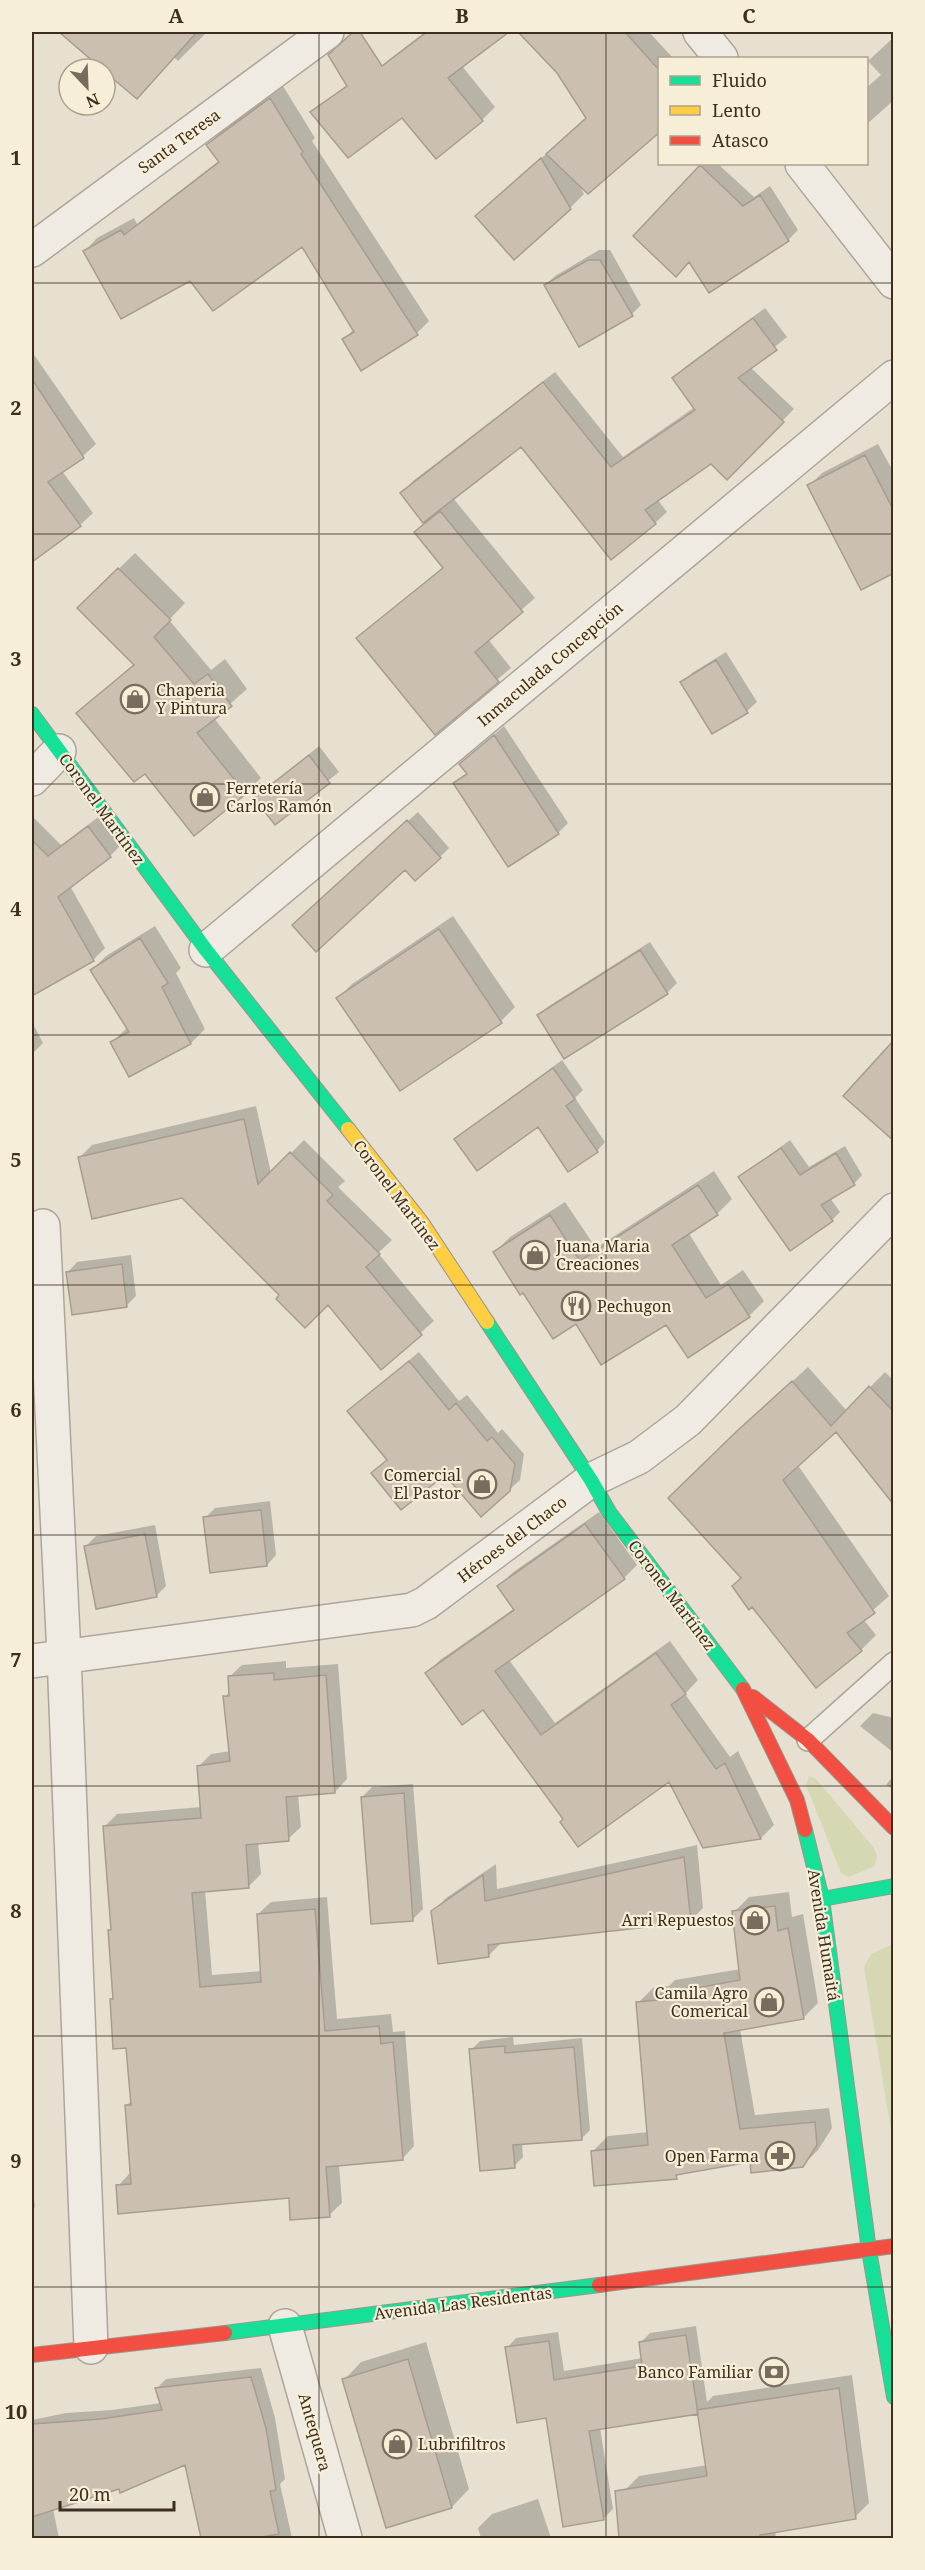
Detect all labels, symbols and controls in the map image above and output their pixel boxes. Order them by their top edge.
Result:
text: A [168,2,184,29]
text: B [455,2,469,29]
text: C [742,2,756,29]
north arrow [57,57,117,117]
legend [658,57,868,165]
text: Fluido [712,68,767,92]
text: N [82,88,103,114]
text: Lento [712,98,761,122]
street label: Santa Teresa [133,104,225,178]
text: Atasco [712,128,769,152]
text: 1 [10,144,22,171]
text: 2 [10,394,22,421]
street label: Inmaculada Concepción [473,597,627,731]
text: 3 [10,645,22,672]
place label: Chaperia Y Pintura [155,679,227,719]
shop icon: Chaperia Y Pintura [119,683,151,715]
street label: Coronel Martínez [54,749,150,869]
place label: Ferretería Carlos Ramón [226,777,332,817]
shop icon: Ferretería Carlos Ramón [189,781,221,813]
text: 4 [10,895,22,922]
street label: Coronel Martínez [348,1135,446,1255]
text: 5 [10,1146,22,1173]
place label: Juana Maria Creaciones [555,1235,650,1275]
shop icon: Juana Maria Creaciones [519,1239,551,1271]
restaurant icon: Pechugon [560,1290,592,1322]
place label: Pechugon [597,1295,672,1317]
text: 6 [10,1396,22,1423]
place label: Comercial El Pastor [384,1464,461,1504]
shop icon: Comercial El Pastor [466,1468,498,1500]
street label: Héroes del Chaco [453,1491,571,1587]
street label: Coronel Martínez [623,1535,721,1655]
text: 7 [10,1646,22,1673]
street label: Avenida Humaitá [803,1867,845,2003]
text: 8 [10,1897,22,1924]
shop icon: Arri Repuestos [739,1904,771,1936]
place label: Arri Repuestos [621,1909,734,1931]
place label: Camila Agro Comerical [654,1982,748,2022]
shop icon: Camila Agro Comerical [753,1986,785,2018]
pharmacy icon: Open Farma [764,2140,796,2172]
place label: Open Farma [665,2145,759,2167]
text: 9 [10,2147,22,2174]
street label: Avenida Las Residentas [373,2281,553,2325]
bank icon: Banco Familiar [758,2356,790,2388]
place label: Banco Familiar [637,2361,753,2383]
street label: Antequera [293,2390,337,2474]
text: 10 [5,2398,27,2425]
shop icon: Lubrifiltros [381,2428,413,2460]
place label: Lubrifiltros [418,2433,506,2455]
scale bar [60,2474,174,2512]
text: 20 m [69,2482,111,2506]

